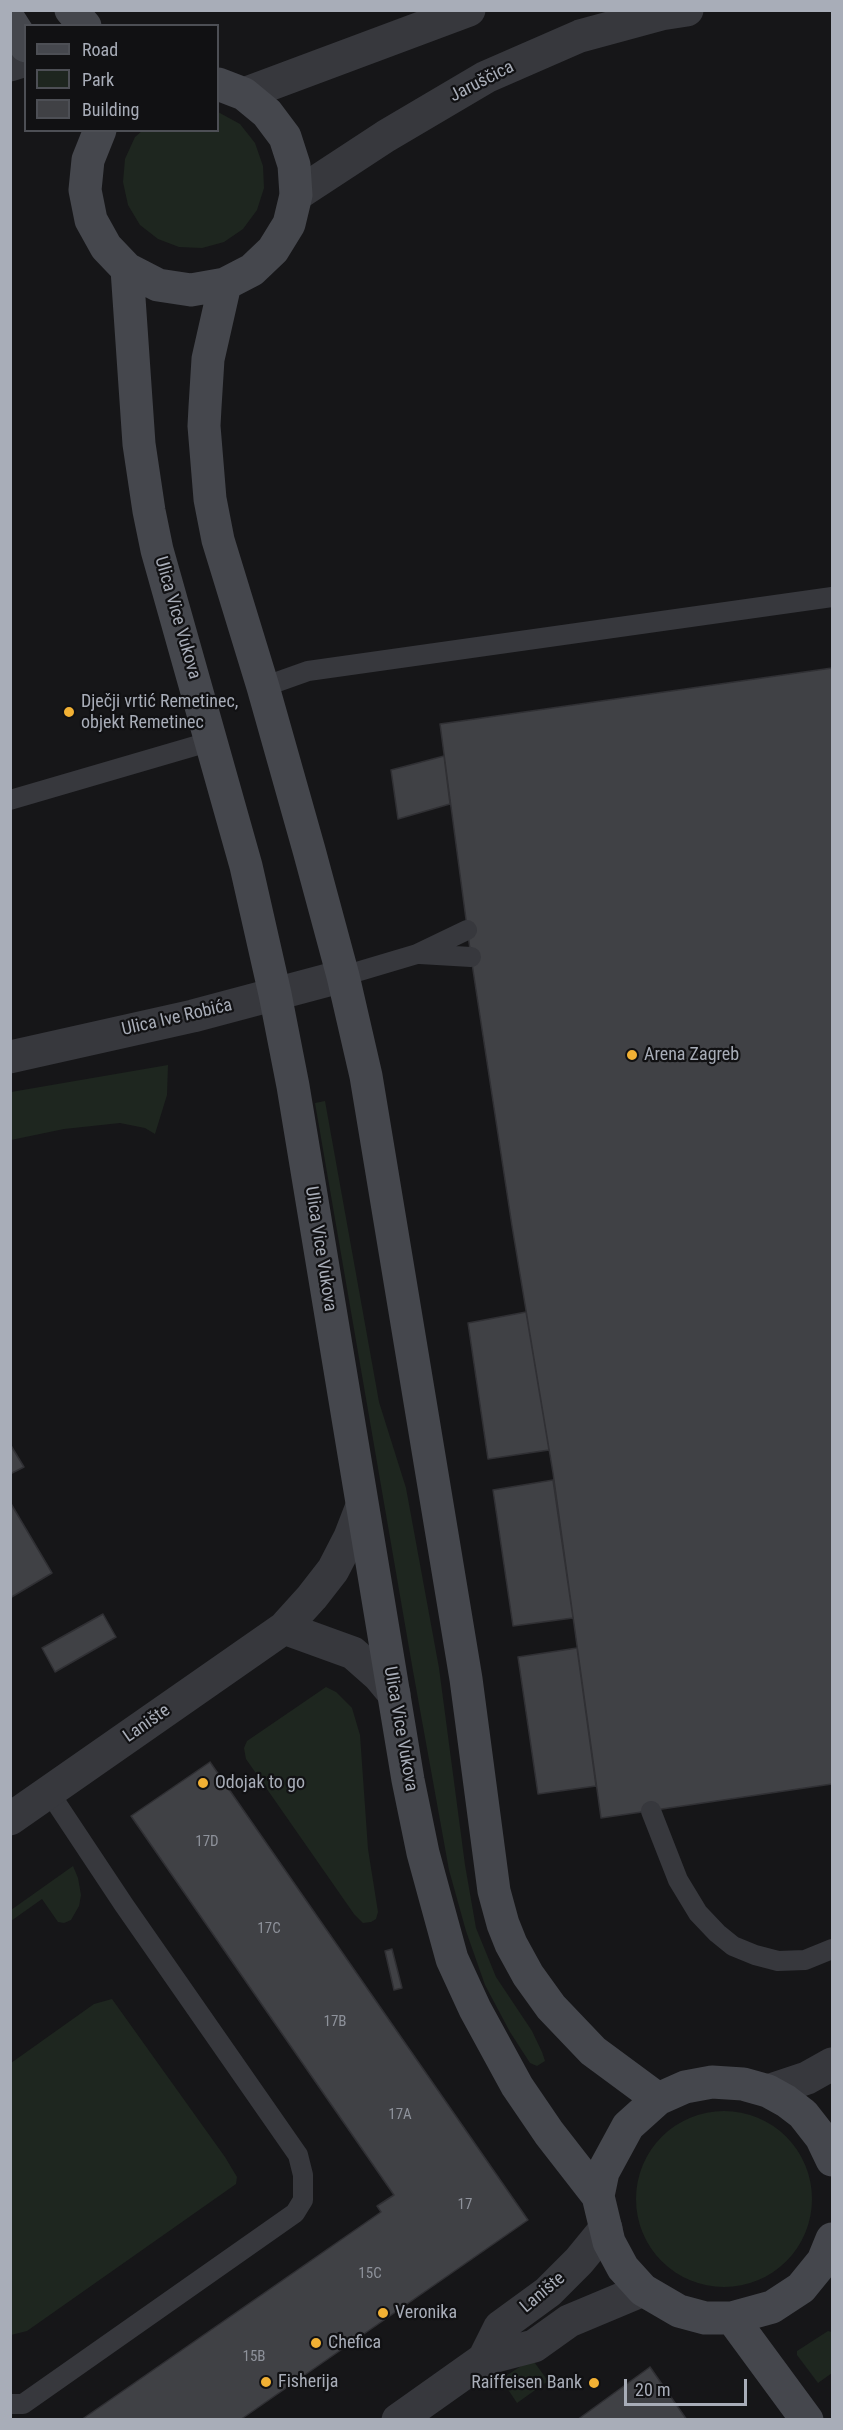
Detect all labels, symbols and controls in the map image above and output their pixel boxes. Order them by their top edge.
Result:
legend [24,24,219,132]
text: Road [82,39,118,60]
street label: Jaruščica [446,57,518,107]
text: Park [82,69,114,90]
text: Building [82,99,139,120]
street label: Ulica Vice Vukova [149,554,205,682]
place label: Dječji vrtić Remetinec, objekt Remetinec [81,691,238,734]
marker: Dječji vrtić Remetinec, objekt Remetinec [62,705,76,719]
street label: Ulica Ive Robića [120,995,234,1041]
place label: Arena Zagreb [644,1044,739,1066]
marker: Arena Zagreb [625,1048,639,1062]
street label: Ulica Vice Vukova [299,1185,341,1313]
street label: Ulica Vice Vukova [378,1665,422,1793]
street label: Lanište [120,1700,174,1748]
place label: Odojak to go [215,1772,305,1794]
marker: Odojak to go [196,1776,210,1790]
house number: 17D [195,1833,219,1851]
house number: 17C [257,1920,281,1938]
house number: 17B [324,2013,346,2031]
house number: 17A [388,2106,412,2124]
house number: 17 [458,2196,472,2214]
house number: 15C [358,2265,382,2283]
street label: Lanište [516,2268,570,2318]
place label: Veronika [395,2302,457,2324]
marker: Veronika [376,2306,390,2320]
place label: Chefica [328,2332,381,2354]
marker: Chefica [309,2336,323,2350]
house number: 15B [243,2348,265,2366]
scale bar [627,2367,750,2405]
place label: Fisherija [278,2371,338,2393]
place label: Raiffeisen Bank [471,2372,582,2394]
marker: Fisherija [259,2375,273,2389]
marker: Raiffeisen Bank [587,2376,601,2390]
text: 20 m [635,2379,670,2400]

